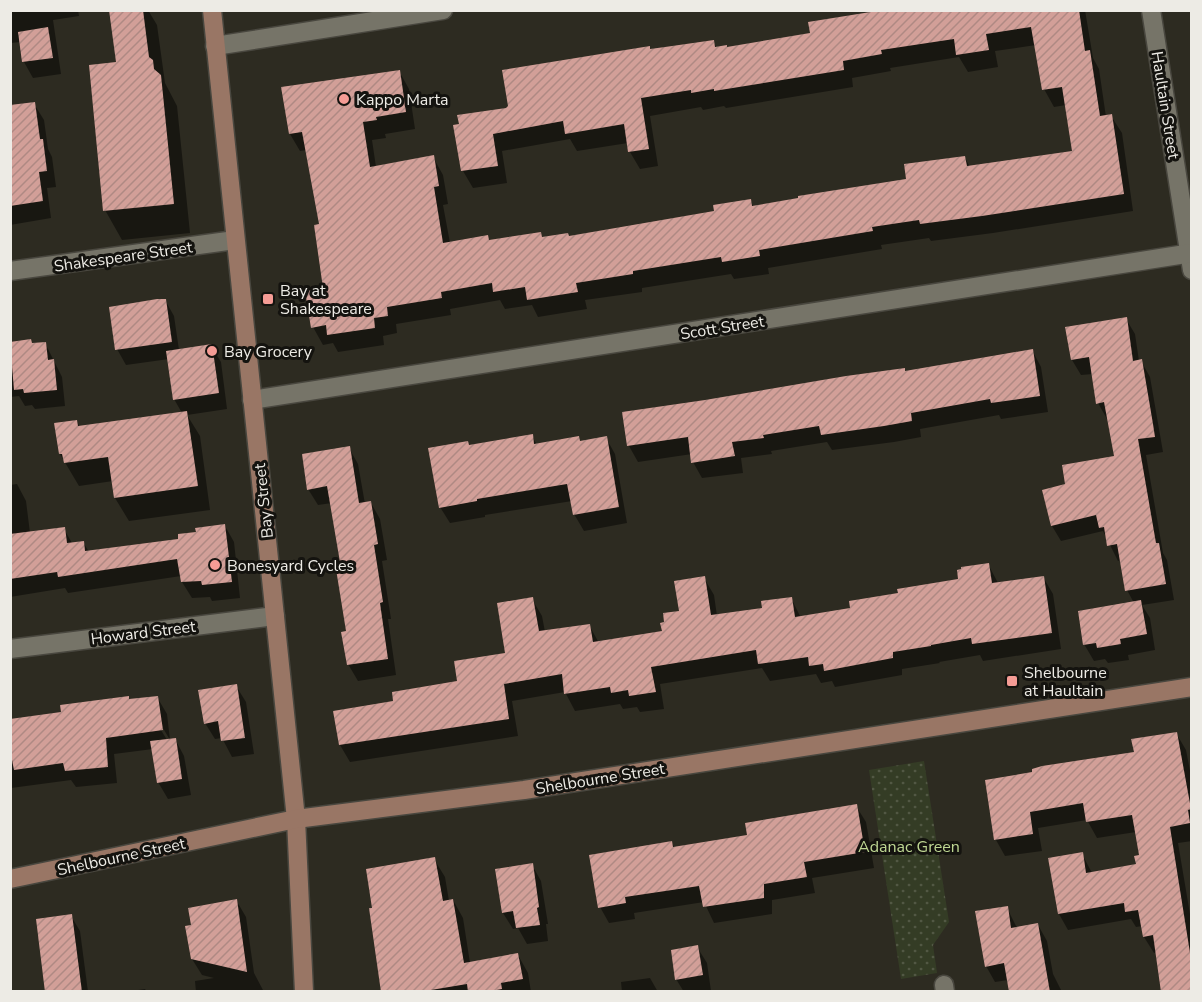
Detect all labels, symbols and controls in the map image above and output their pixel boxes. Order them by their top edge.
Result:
street label: Haultain Street [1146,50,1184,161]
place label: Kappo Marta [356,89,449,111]
marker: Kappo Marta [337,92,351,106]
street label: Shakespeare Street [52,236,194,278]
place label: Bay at Shakespeare [280,280,372,320]
marker: Bay at Shakespeare [261,292,275,306]
street label: Scott Street [679,310,766,345]
place label: Bay Grocery [224,341,313,363]
marker: Bay Grocery [205,344,219,358]
street label: Bay Street [249,462,279,539]
place label: Bonesyard Cycles [227,555,354,577]
marker: Bonesyard Cycles [208,558,222,572]
street label: Howard Street [89,616,197,650]
place label: Shelbourne at Haultain [1024,662,1107,702]
marker: Shelbourne at Haultain [1005,674,1019,688]
street label: Shelbourne Street [534,758,667,800]
street label: Shelbourne Street [55,833,188,881]
park label: Adanac Green [858,836,960,858]

